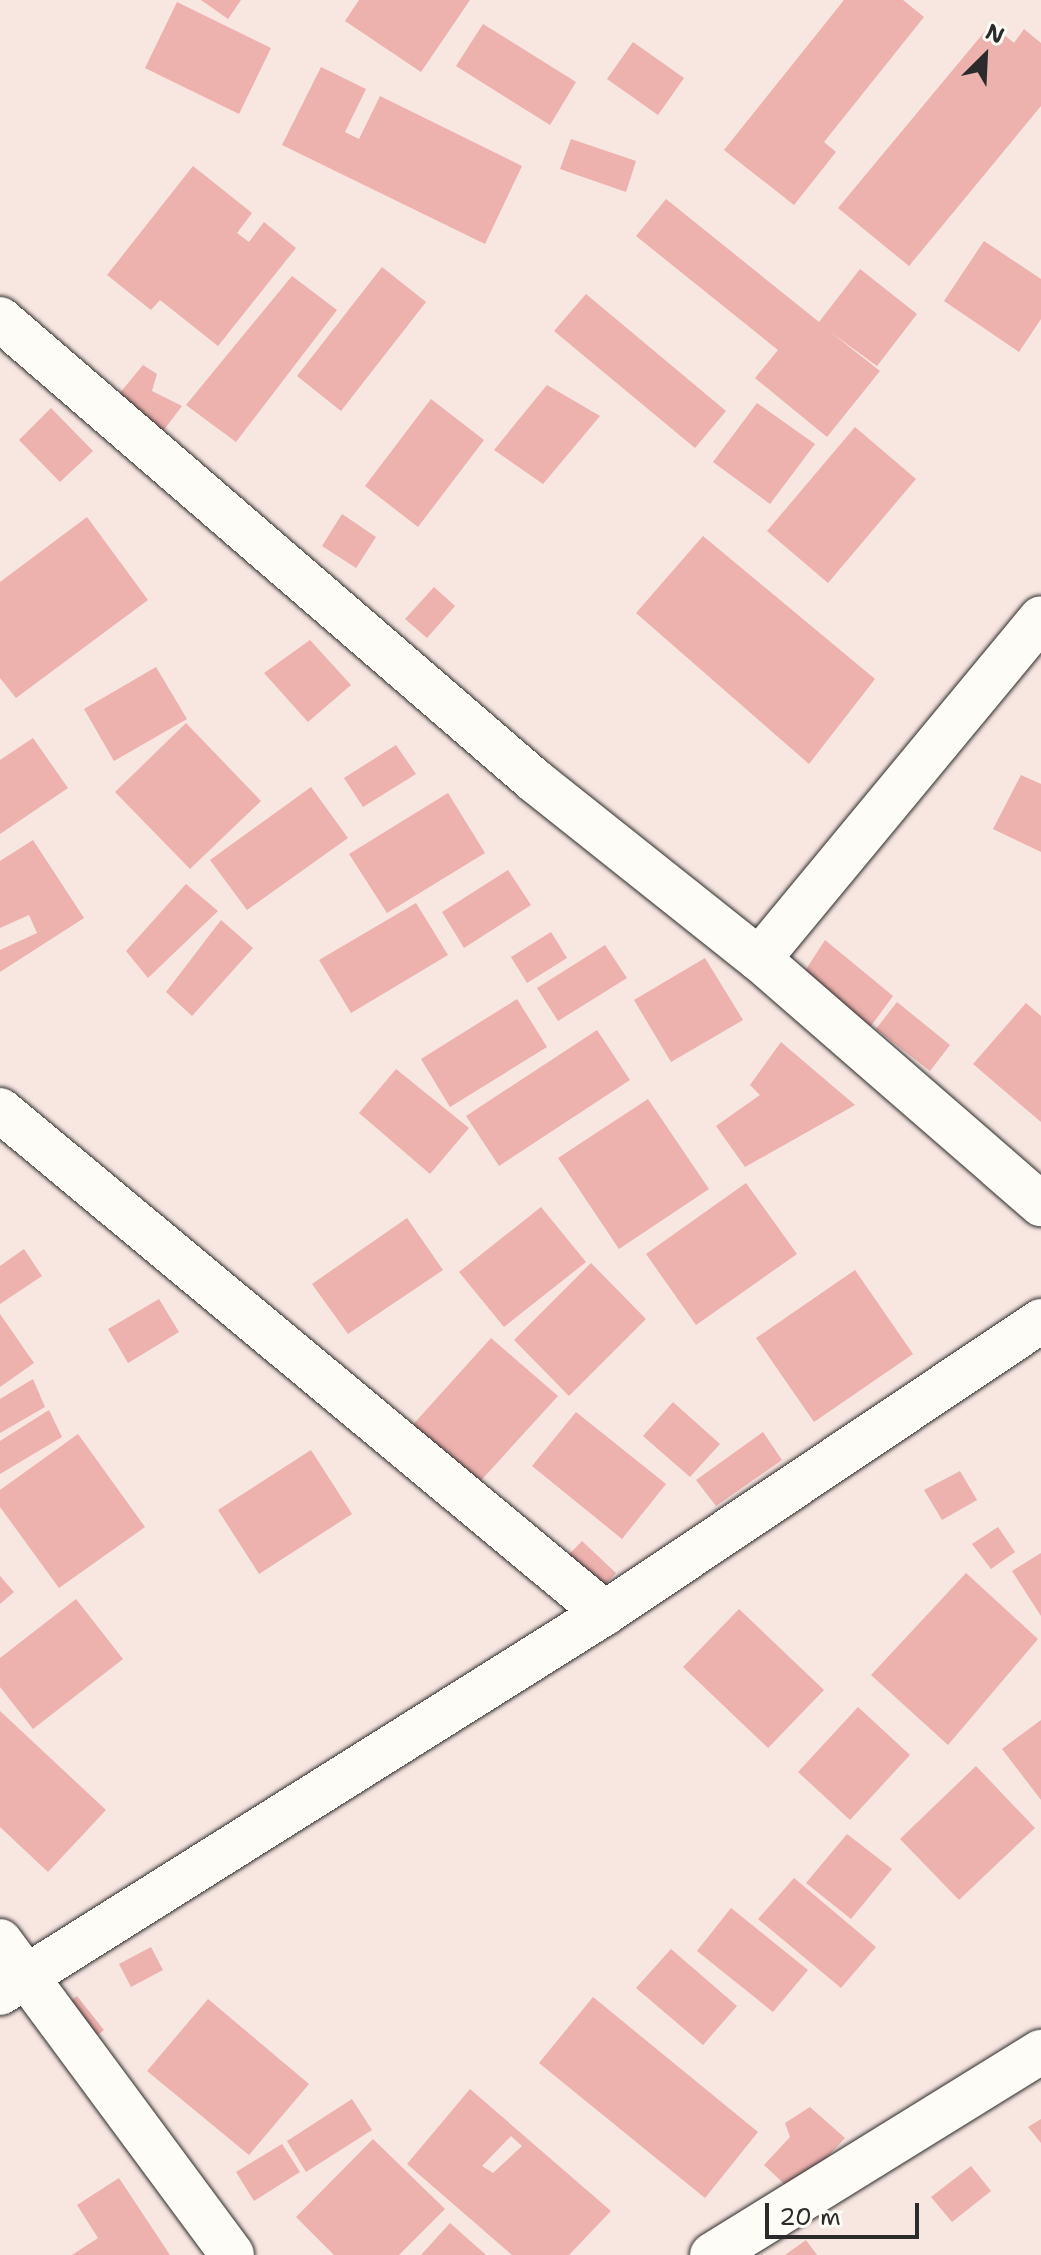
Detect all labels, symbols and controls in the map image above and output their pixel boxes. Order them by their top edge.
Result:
north arrow [945,16,1025,96]
text: N [981,17,1009,50]
scale bar [769,2187,923,2237]
text: 20 m [779,2201,841,2233]

